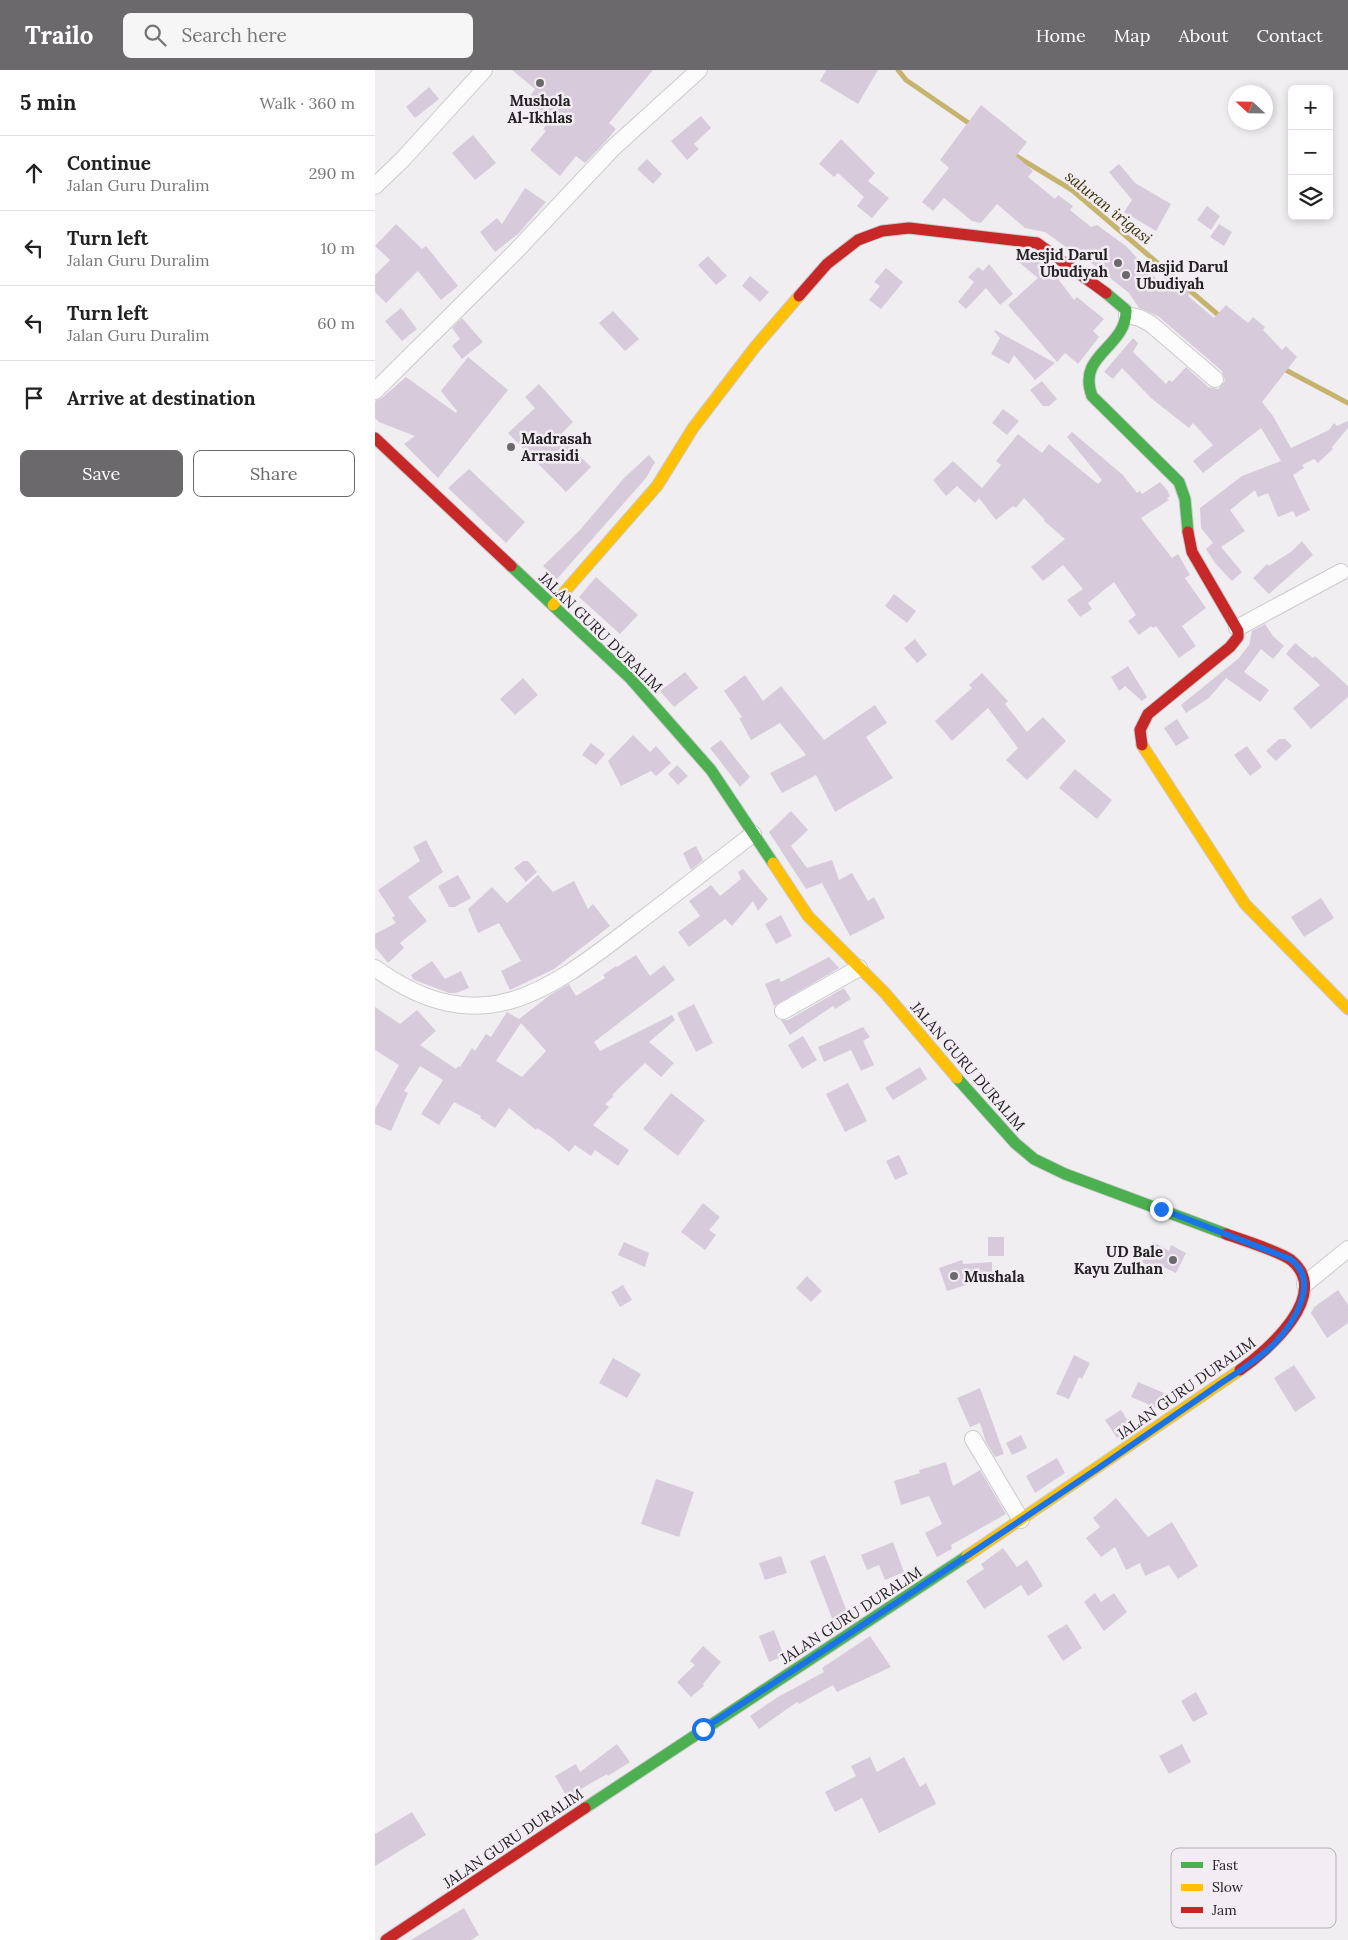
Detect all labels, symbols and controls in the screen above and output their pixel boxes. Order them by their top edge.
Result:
search box [123,13,473,58]
text: Trailo [25,20,93,51]
icon: search [141,21,169,49]
text: Search here [181,23,287,47]
text: Home [1036,24,1086,47]
text: Map [1114,24,1150,47]
text: About [1178,24,1228,47]
text: Contact [1256,24,1323,47]
marker: Mushola Al-Ikhlas [534,77,546,89]
north arrow [1228,85,1273,130]
map controls [1288,85,1333,220]
button: + [1288,85,1333,130]
text: 5 min [20,89,76,116]
place label: Mushola Al-Ikhlas [507,91,573,127]
text: Walk · 360 m [259,93,355,113]
button: − [1288,130,1333,175]
text: Continue [67,151,151,175]
icon: ahead [20,159,48,187]
text: 290 m [309,163,355,183]
water label: saluran irigasi [1061,166,1157,248]
text: Jalan Guru Duralim [67,175,210,195]
button: layers [1288,175,1333,220]
text: Turn left [67,226,148,250]
icon: left [20,234,48,262]
text: 10 m [321,238,355,258]
place label: Mesjid Darul Ubudiyah [1016,245,1109,281]
text: Jalan Guru Duralim [67,250,210,270]
marker: Mesjid Darul Ubudiyah [1112,257,1124,269]
place label: Masjid Darul Ubudiyah [1136,257,1229,293]
marker: Masjid Darul Ubudiyah [1120,269,1132,281]
text: Turn left [67,301,148,325]
icon: left [20,309,48,337]
text: 60 m [317,313,355,333]
text: Jalan Guru Duralim [67,325,210,345]
icon: arrive [20,384,48,412]
text: Arrive at destination [67,386,256,410]
place label: Madrasah Arrasidi [521,429,592,465]
marker: Madrasah Arrasidi [505,441,517,453]
button: Save [20,450,183,497]
button: Share [193,450,355,497]
street label: JALAN GURU DURALIM [534,567,667,696]
street label: JALAN GURU DURALIM [906,997,1029,1135]
route end [1150,1198,1173,1221]
place label: UD Bale Kayu Zulhan [1074,1242,1163,1278]
marker: UD Bale Kayu Zulhan [1167,1254,1179,1266]
place label: Mushala [964,1267,1025,1286]
marker: Mushala [948,1270,960,1282]
street label: JALAN GURU DURALIM [1112,1333,1259,1444]
street label: JALAN GURU DURALIM [776,1562,926,1668]
route start [692,1718,715,1741]
street label: JALAN GURU DURALIM [439,1784,587,1893]
legend [1171,1848,1336,1928]
text: Fast [1212,1856,1239,1874]
text: Slow [1212,1878,1244,1896]
text: Jam [1211,1901,1237,1919]

